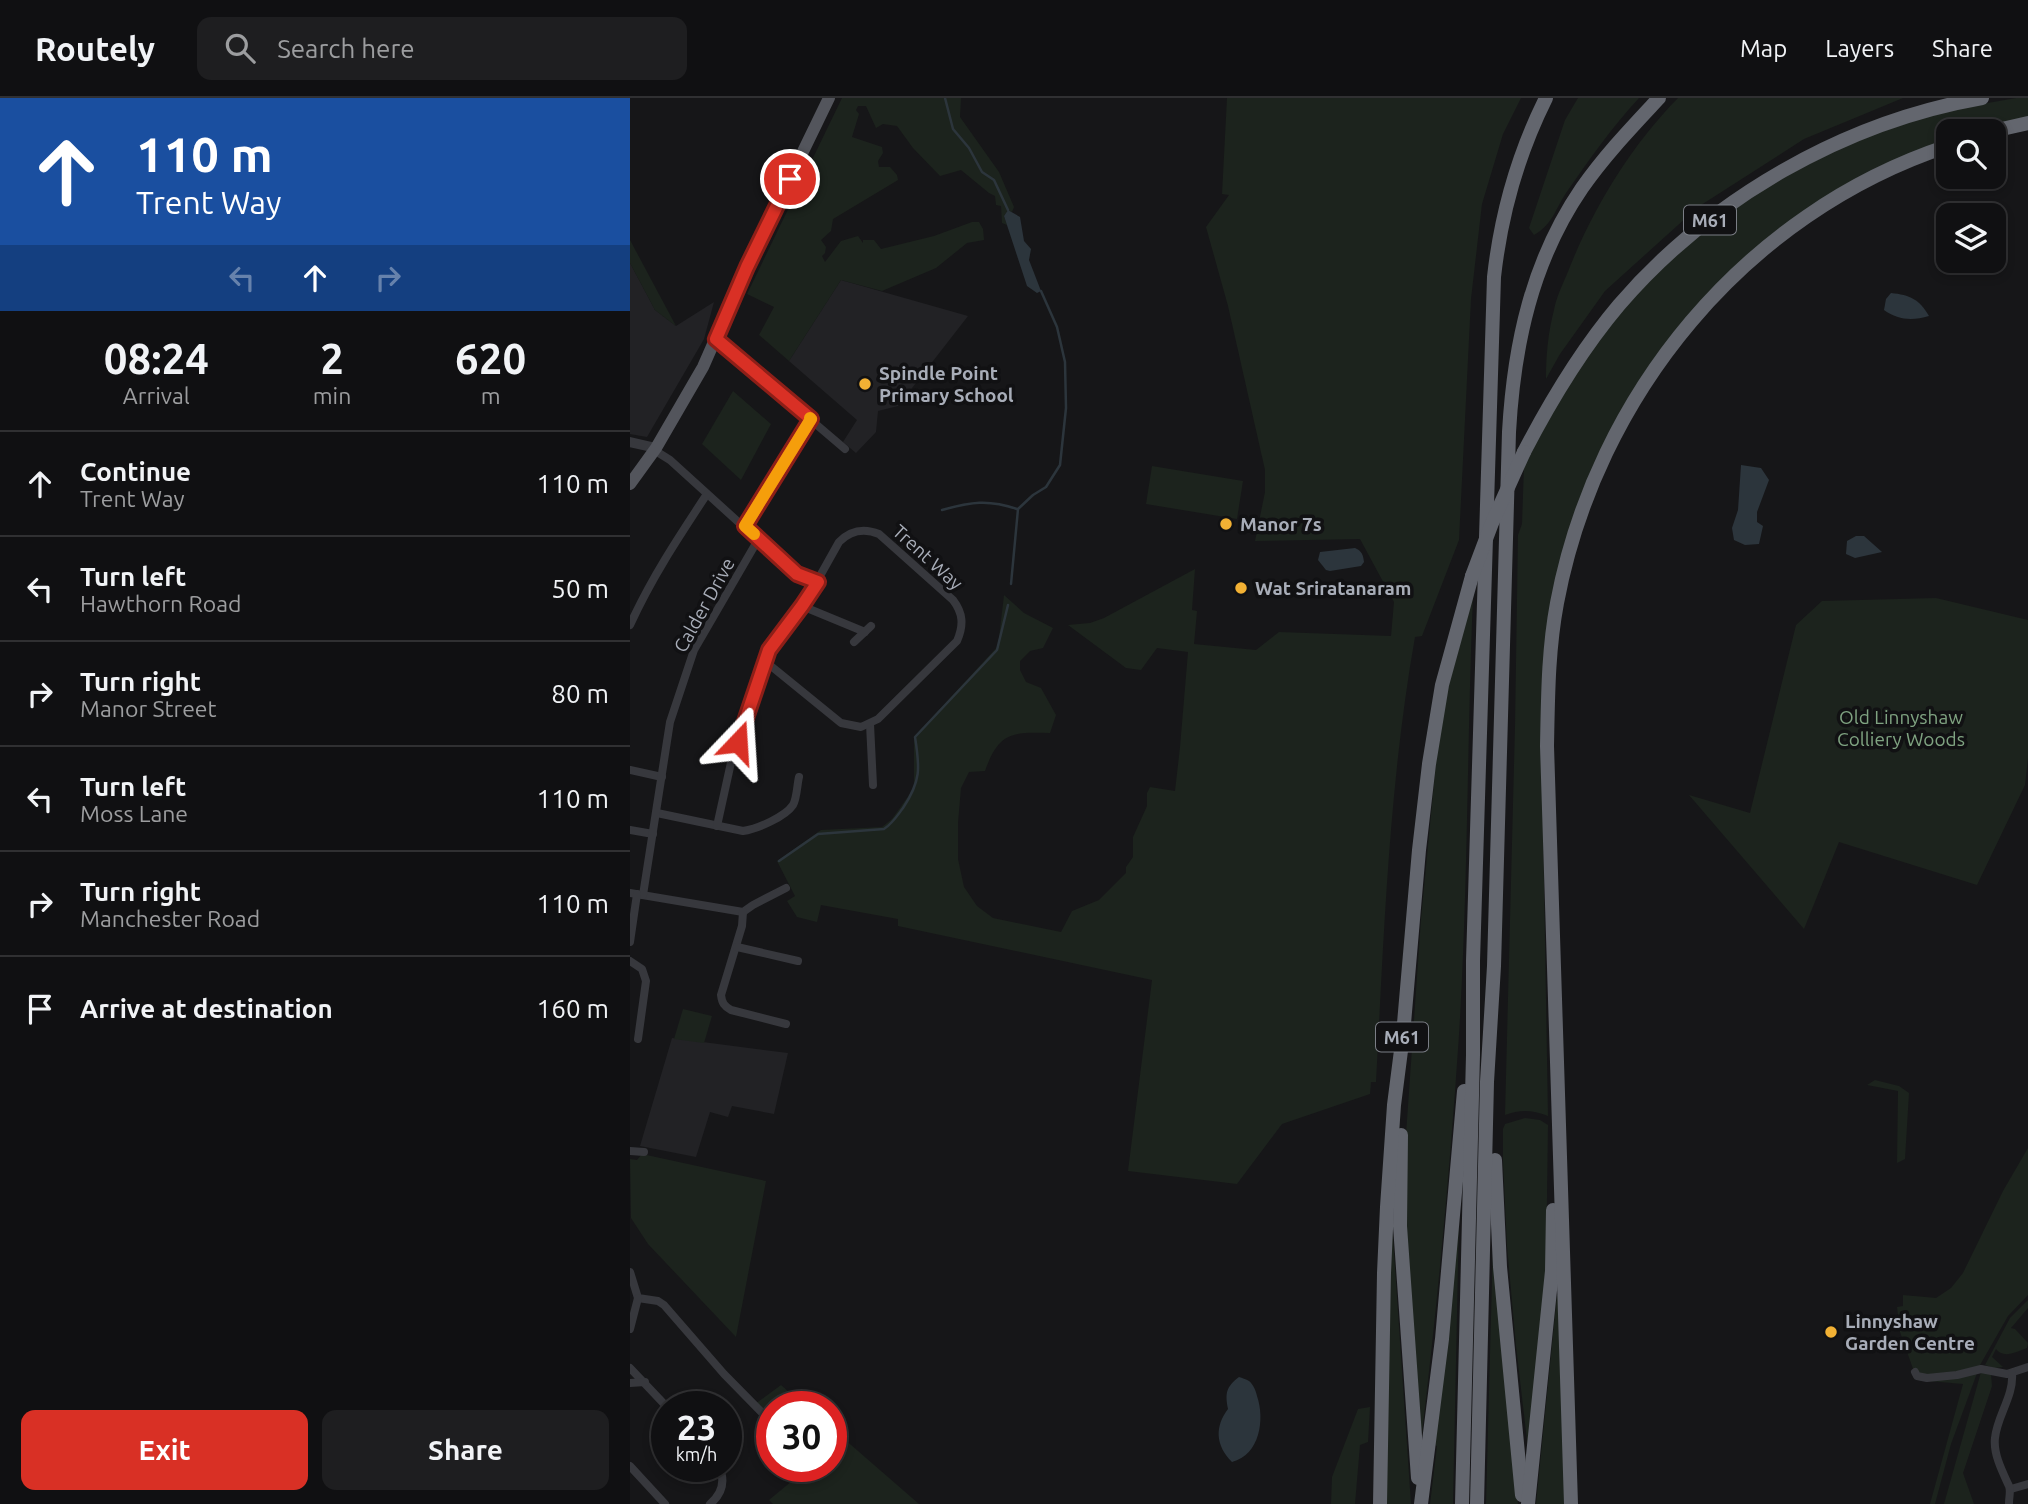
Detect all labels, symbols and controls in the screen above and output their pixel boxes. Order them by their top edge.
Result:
search box [197,17,687,80]
icon: search [221,29,259,67]
text: Routely [35,30,155,67]
text: Search here [277,34,415,63]
text: Map [1740,35,1787,62]
text: Layers [1825,35,1894,62]
text: Share [1932,35,1993,62]
map controls [1936,119,2006,273]
button: search [1936,119,2006,189]
icon: ahead [21,126,112,217]
text: 110 m [136,126,273,181]
pin [760,149,820,209]
icon: arrive [771,160,809,198]
text: Trent Way [136,184,281,220]
button: layers [1936,203,2006,273]
road number: M61 [1684,205,1736,234]
icon: left [223,259,261,297]
icon: ahead [296,259,334,297]
icon: right [369,259,407,297]
text: 08:24 [104,335,209,382]
text: 2 [320,335,344,382]
text: 620 [455,335,526,382]
place label: Spindle Point Primary School [879,362,1014,406]
marker: Spindle Point Primary School [857,376,873,392]
text: Arrival [123,383,190,408]
text: min [313,383,351,408]
text: m [481,383,501,408]
text: Continue [80,457,191,486]
icon: ahead [21,465,59,503]
text: 110 m [537,469,609,498]
text: Trent Way [80,486,185,511]
place label: Manor 7s [1240,513,1322,535]
marker: Manor 7s [1218,516,1234,532]
street label: Trent Way [889,520,967,594]
street label: Calder Drive [669,554,739,656]
text: Turn left [80,562,186,591]
icon: left [21,570,59,608]
text: 50 m [551,574,609,603]
place label: Wat Sriratanaram [1255,577,1411,599]
marker: Wat Sriratanaram [1233,580,1249,596]
text: Hawthorn Road [80,591,241,616]
text: Turn right [80,667,201,696]
icon: right [21,675,59,713]
text: 80 m [551,679,609,708]
text: Manor Street [80,696,217,721]
position arrow [701,705,775,779]
park label: Old Linnyshaw Colliery Woods [1837,706,1965,750]
text: Turn left [80,772,186,801]
icon: left [21,780,59,818]
text: 110 m [537,784,609,813]
text: Moss Lane [80,801,188,826]
text: Turn right [80,877,201,906]
icon: right [21,885,59,923]
text: 110 m [537,889,609,918]
text: Manchester Road [80,906,260,931]
icon: arrive [21,990,59,1028]
text: Arrive at destination [80,994,333,1023]
text: 160 m [537,994,609,1023]
road number: M61 [1376,1022,1428,1052]
place label: Linnyshaw Garden Centre [1845,1310,1975,1354]
marker: Linnyshaw Garden Centre [1823,1324,1839,1340]
speed limit sign: 30 [756,1391,847,1482]
text: 23 [677,1407,716,1447]
button: Exit [21,1410,308,1490]
button: Share [322,1410,609,1490]
text: km/h [676,1444,717,1464]

